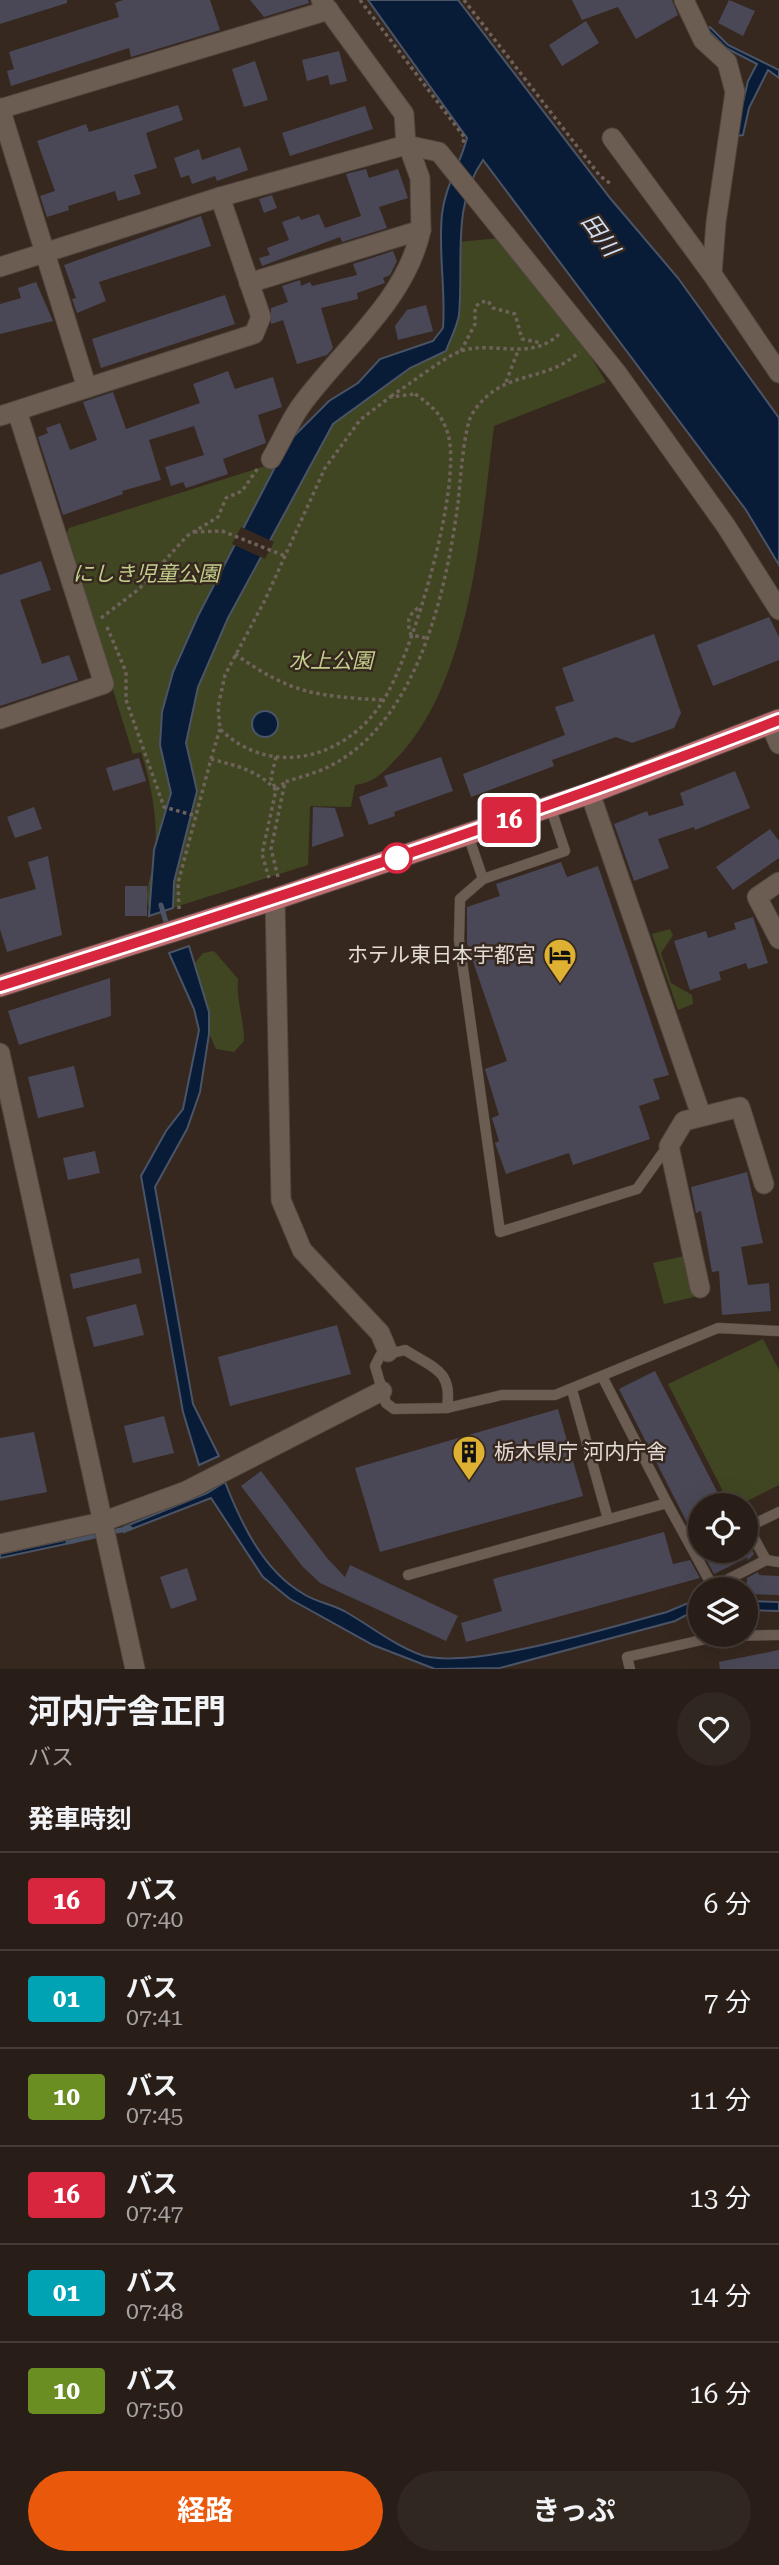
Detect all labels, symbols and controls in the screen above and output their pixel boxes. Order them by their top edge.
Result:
water label: 田川 [576,208,626,264]
park label: にしき児童公園 [73,562,222,586]
park label: 水上公園 [289,649,376,673]
line badge: 16 [477,797,540,843]
text: 16 [496,806,522,834]
unlabelled marker [382,843,412,873]
hotel icon: ホテル東日本宇都宮 [541,936,579,985]
place label: ホテル東日本宇都宮 [347,943,536,967]
building icon: 栃木県庁 河内庁舎 [450,1433,488,1482]
place label: 栃木県庁 河内庁舎 [494,1440,667,1464]
map controls [688,1493,758,1647]
button: locate [688,1493,758,1563]
button: layers [688,1577,758,1647]
text: 河内庁舎正門 [28,1692,226,1731]
button: heart [677,1692,751,1766]
text: バス [28,1744,74,1771]
text: 発車時刻 [28,1804,132,1834]
text: バス [126,1875,178,1905]
text: 16 [53,1887,80,1915]
text: 6 分 [704,1889,751,1919]
text: 07:40 [126,1906,183,1933]
text: バス [126,1973,178,2003]
text: 01 [53,1985,80,2013]
text: 7 分 [704,1987,751,2017]
text: 07:41 [126,2004,183,2031]
text: バス [126,2071,178,2101]
text: 10 [53,2083,80,2111]
text: 11 分 [689,2085,751,2115]
text: 07:45 [126,2102,183,2129]
text: バス [126,2169,178,2199]
text: 16 [53,2181,80,2209]
text: 13 分 [689,2183,751,2213]
text: 07:47 [126,2200,183,2227]
text: バス [126,2267,178,2297]
text: 01 [53,2279,80,2307]
text: 14 分 [689,2281,751,2311]
text: 07:48 [126,2298,183,2325]
text: バス [126,2365,178,2395]
text: 10 [53,2377,80,2405]
text: 16 分 [689,2379,751,2409]
text: 07:50 [126,2396,183,2423]
button: 経路 [28,2471,383,2551]
button: きっぷ [397,2471,751,2551]

